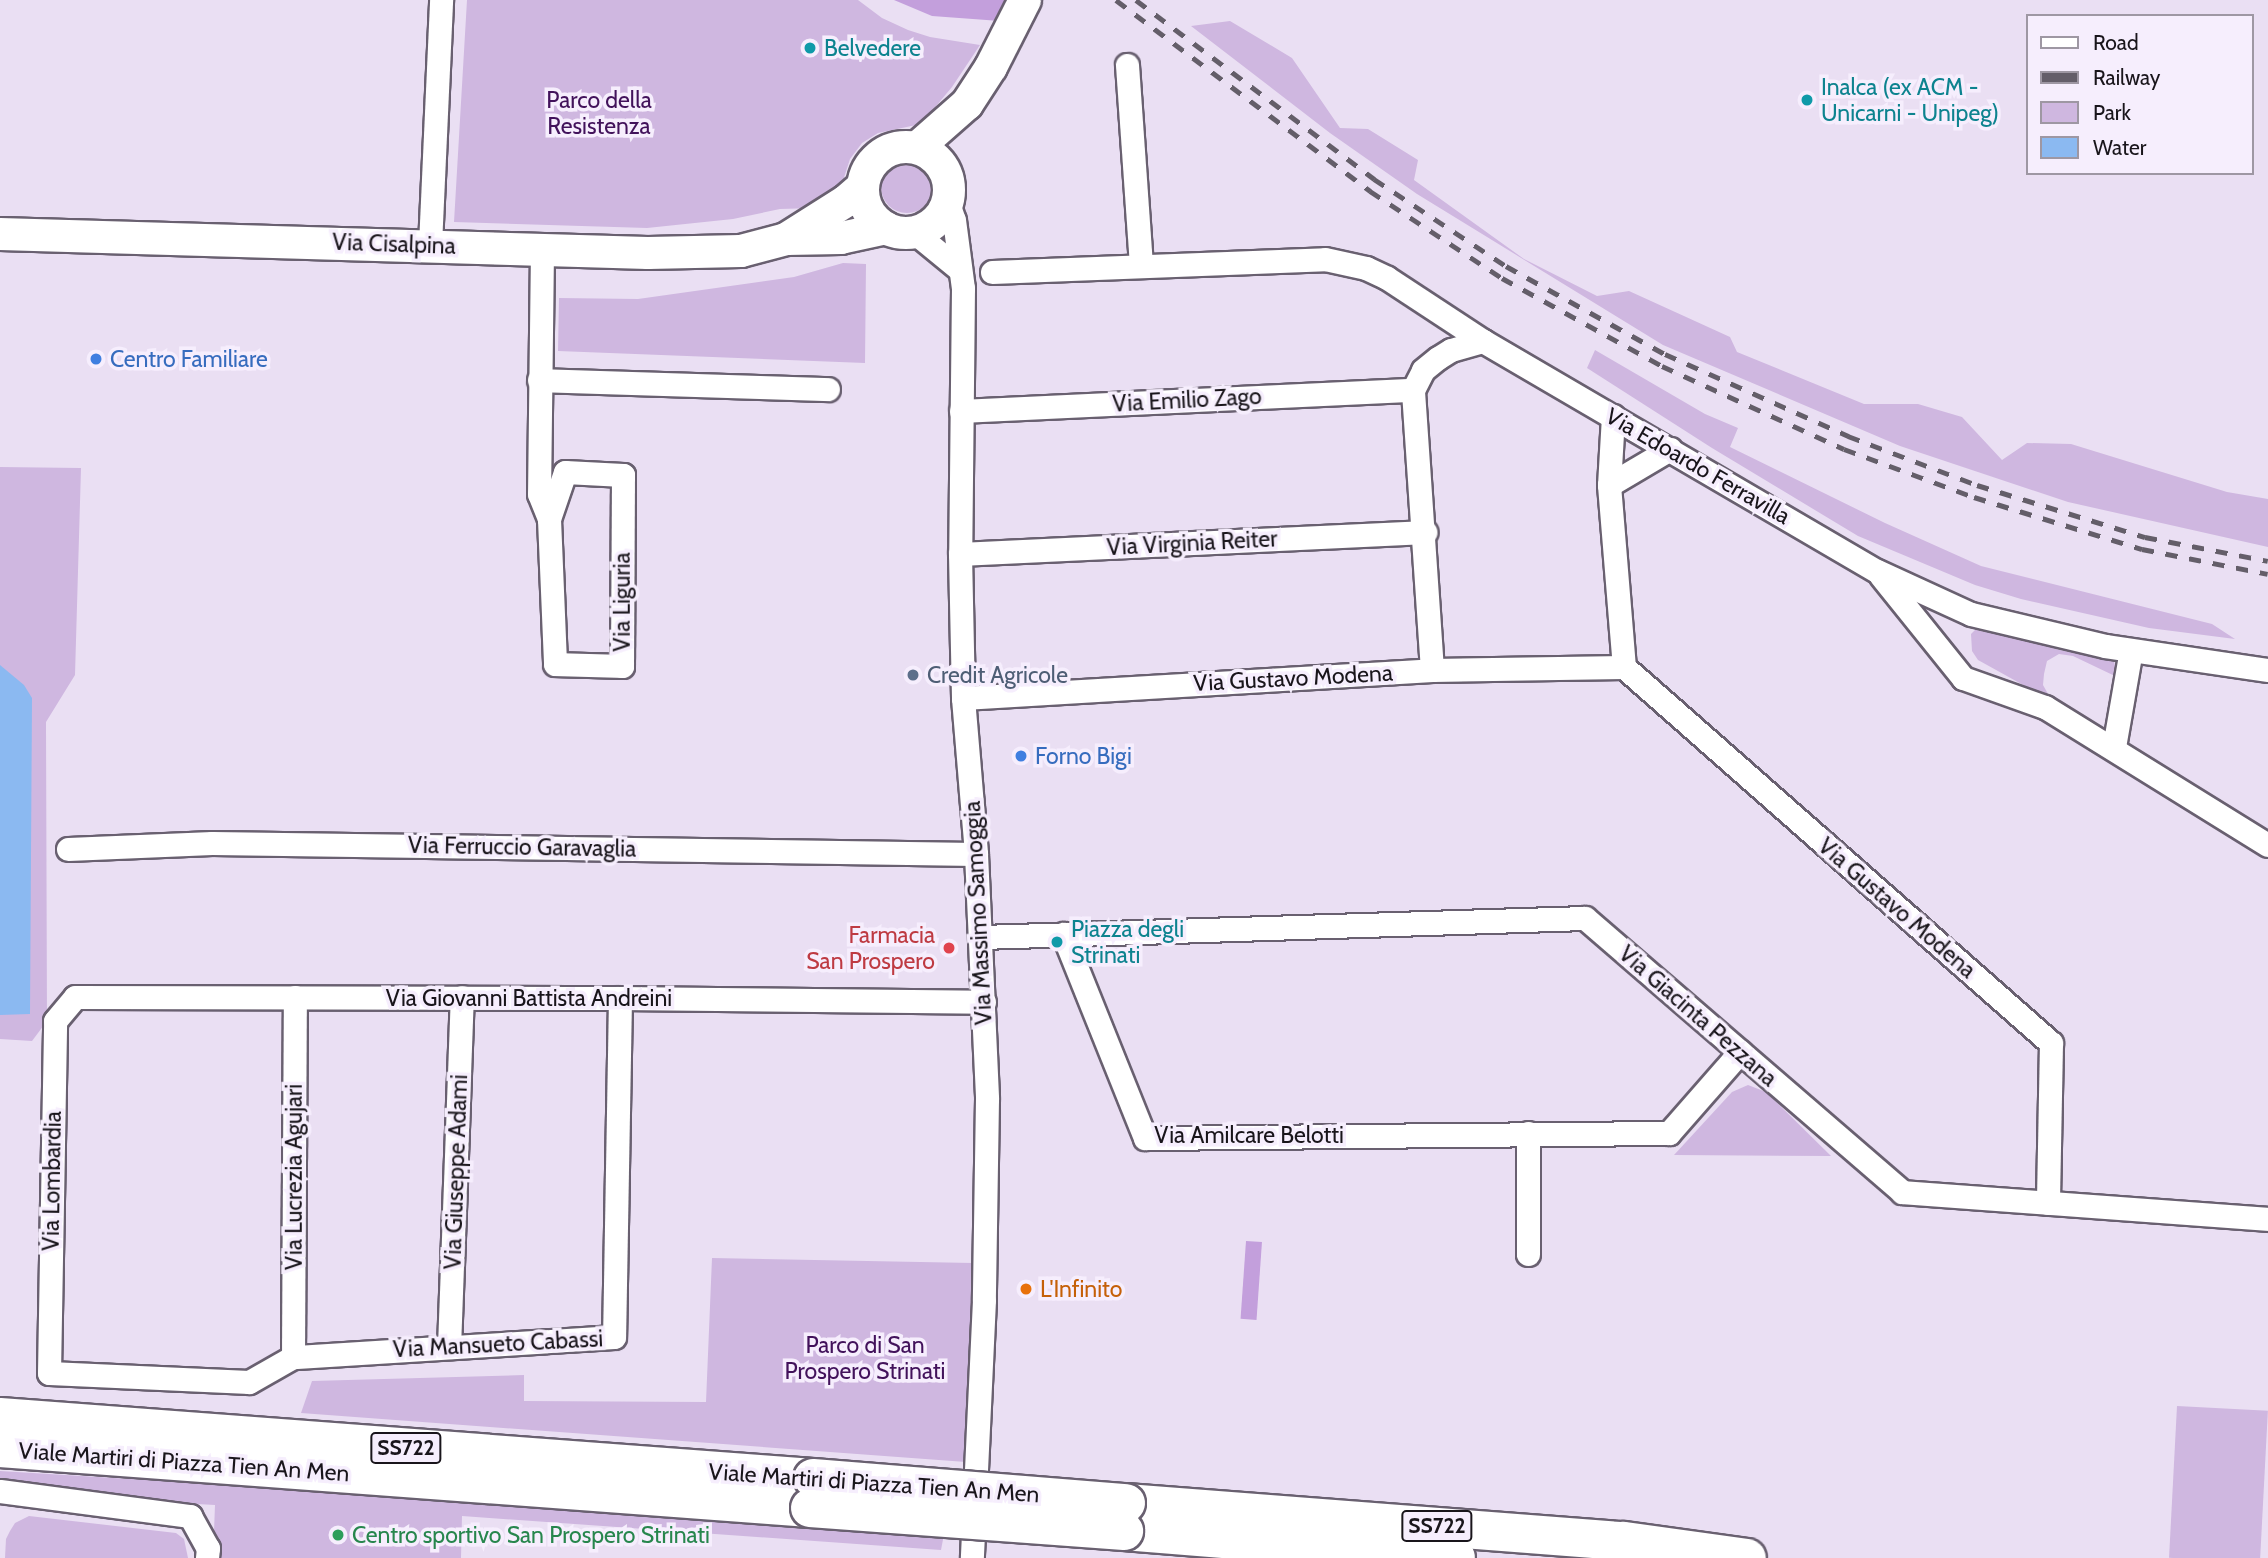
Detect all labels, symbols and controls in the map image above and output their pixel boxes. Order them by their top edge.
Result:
legend [2026,14,2254,175]
text: Road [2093,30,2139,55]
place label: Belvedere [824,34,921,62]
marker: Belvedere [802,40,818,56]
text: Railway [2093,65,2160,90]
place label: Inalca (ex ACM - Unicarni - Unipeg) [1821,73,1999,127]
park label: Parco della Resistenza [546,86,652,140]
marker: Inalca (ex ACM - Unicarni - Unipeg) [1799,92,1815,108]
text: Park [2093,100,2131,125]
text: Water [2093,135,2146,160]
street label: Via Cisalpina [332,228,456,260]
place label: Centro Familiare [110,345,268,373]
marker: Centro Familiare [88,351,104,367]
street label: Via Emilio Zago [1112,382,1262,418]
street label: Via Edoardo Ferravilla [1601,402,1795,530]
street label: Via Virginia Reiter [1106,525,1278,561]
street label: Via Liguria [608,552,636,652]
street label: Via Gustavo Modena [1193,659,1393,697]
place label: Credit Agricole [927,661,1068,689]
marker: Credit Agricole [905,667,921,683]
place label: Forno Bigi [1035,742,1132,770]
marker: Forno Bigi [1013,748,1029,764]
street label: Via Massimo Samoggia [958,800,998,1026]
street label: Via Ferruccio Garavaglia [408,831,636,863]
street label: Via Gustavo Modena [1813,832,1981,984]
place label: Piazza degli Strinati [1071,915,1184,969]
place label: Farmacia San Prospero [806,921,935,975]
marker: Piazza degli Strinati [1049,934,1065,950]
marker: Farmacia San Prospero [941,940,957,956]
street label: Via Giacinta Pezzana [1613,940,1783,1092]
street label: Via Giovanni Battista Andreini [386,984,672,1012]
street label: Via Giuseppe Adami [439,1074,473,1270]
street label: Via Lucrezia Agujari [280,1084,308,1270]
street label: Via Lombardia [37,1111,67,1251]
street label: Via Amilcare Belotti [1154,1121,1344,1149]
place label: L'Infinito [1040,1275,1122,1303]
marker: L'Infinito [1018,1281,1034,1297]
street label: Via Mansueto Cabassi [392,1325,604,1363]
park label: Parco di San Prospero Strinati [785,1331,945,1385]
road number: SS722 [369,1430,443,1466]
street label: Viale Martiri di Piazza Tien An Men [18,1437,350,1487]
street label: Viale Martiri di Piazza Tien An Men [708,1458,1040,1508]
road number: SS722 [1400,1508,1474,1544]
place label: Centro sportivo San Prospero Strinati [352,1521,710,1549]
marker: Centro sportivo San Prospero Strinati [330,1527,346,1543]

